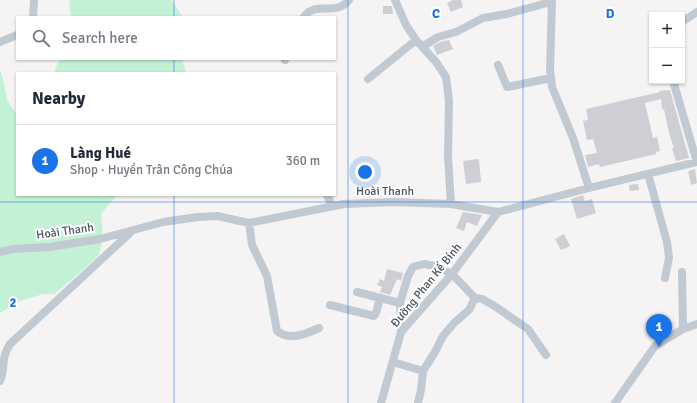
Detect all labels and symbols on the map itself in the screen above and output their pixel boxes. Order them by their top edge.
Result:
text: C [432,6,440,22]
text: D [606,6,615,22]
your location [355,162,375,182]
street label: Hoài Thanh [356,184,414,199]
street label: Hoài Thanh [35,220,95,243]
street label: Đường Phan Kế Bính [388,240,465,331]
text: 2 [9,295,17,311]
pin: 1 [646,314,672,347]

